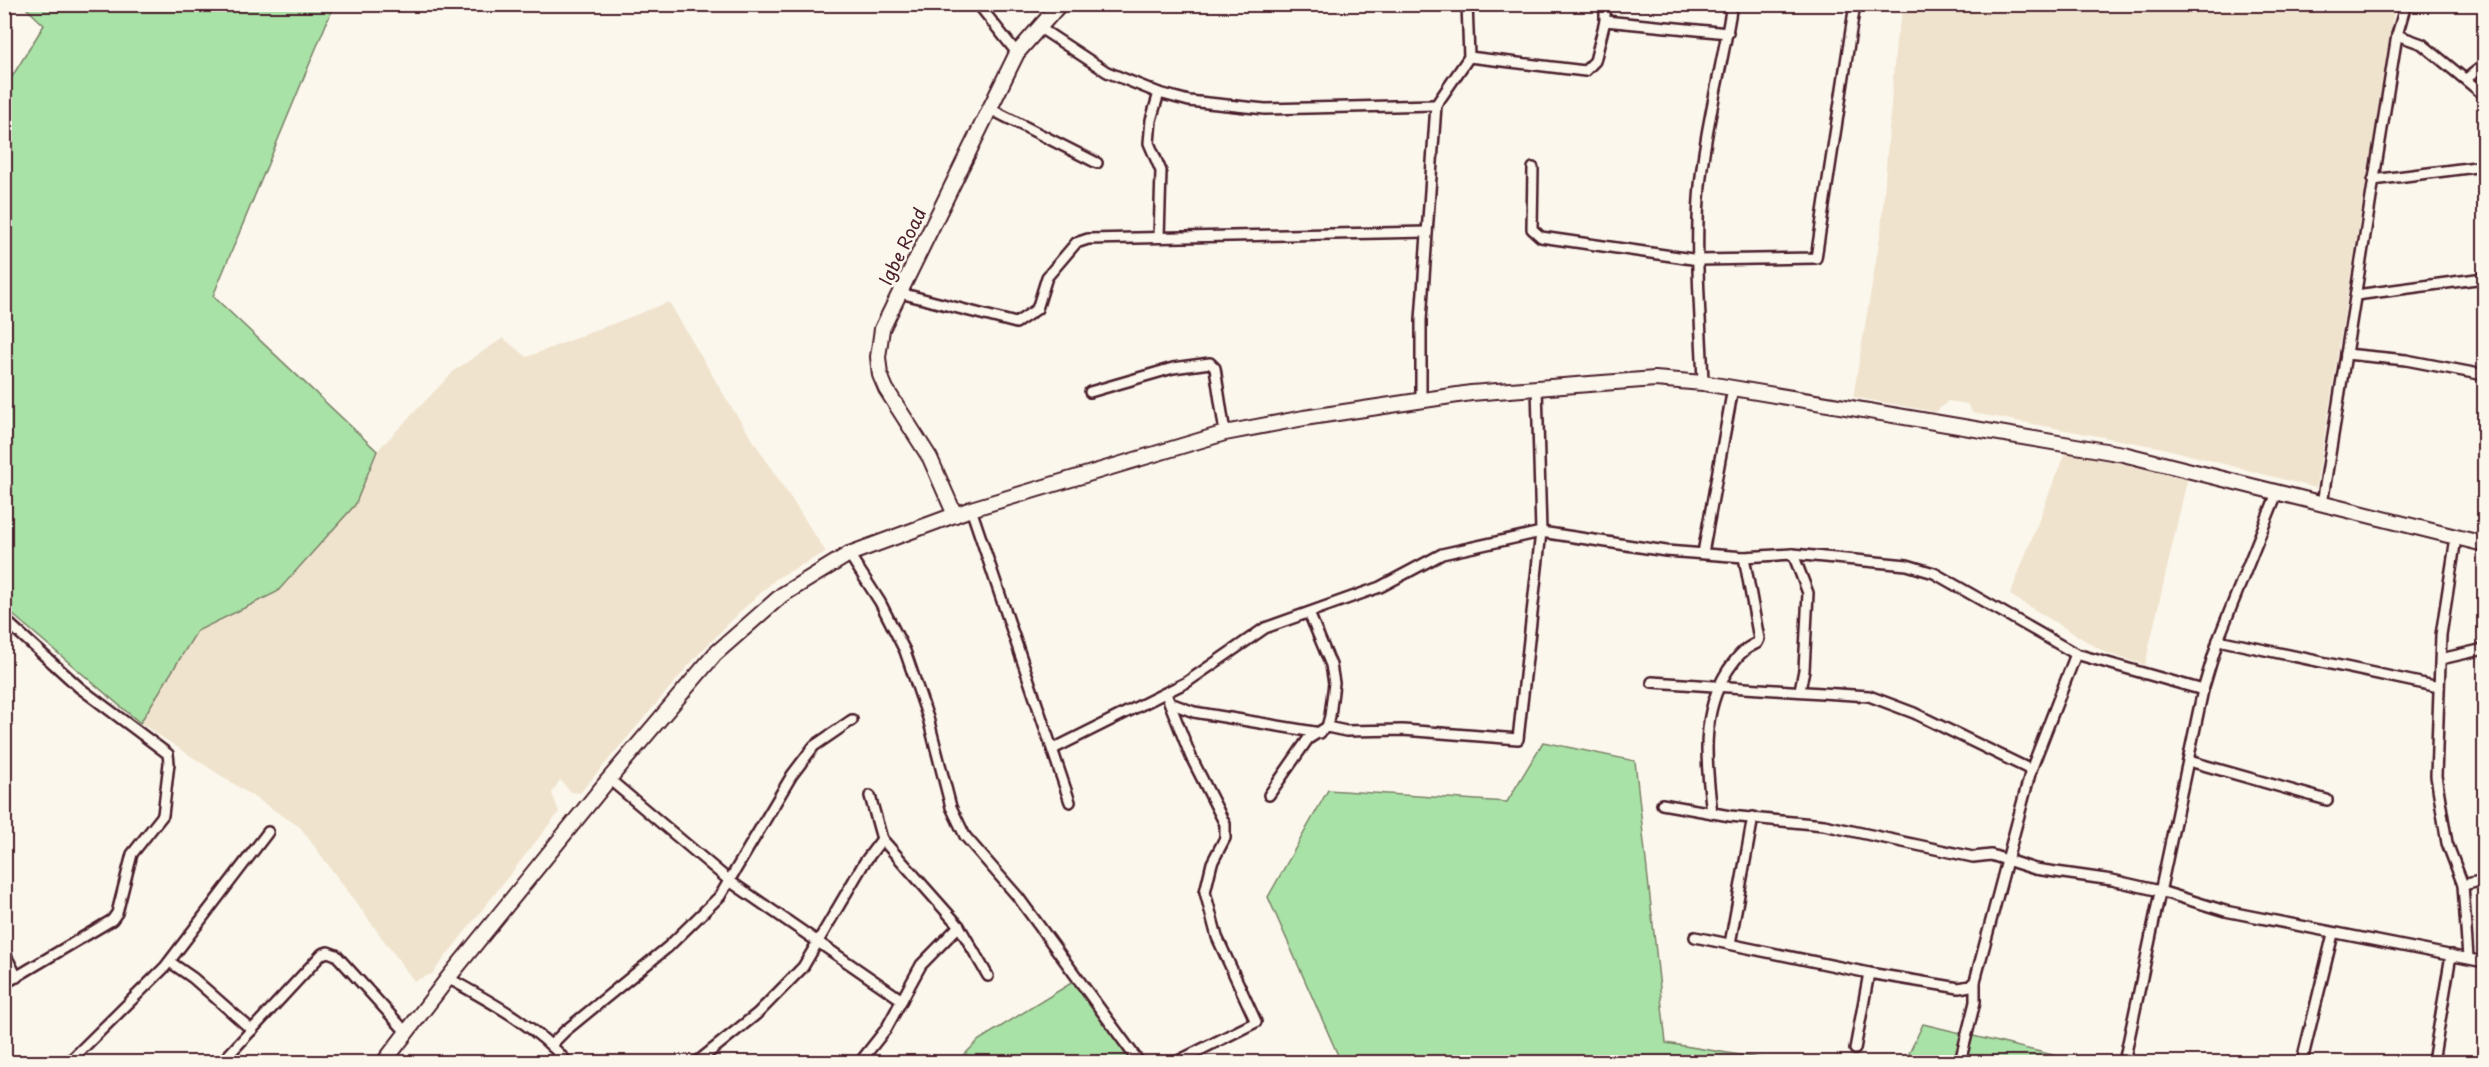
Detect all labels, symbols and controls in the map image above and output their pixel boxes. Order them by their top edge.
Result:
street label: Igbe Road [872,203,932,289]

